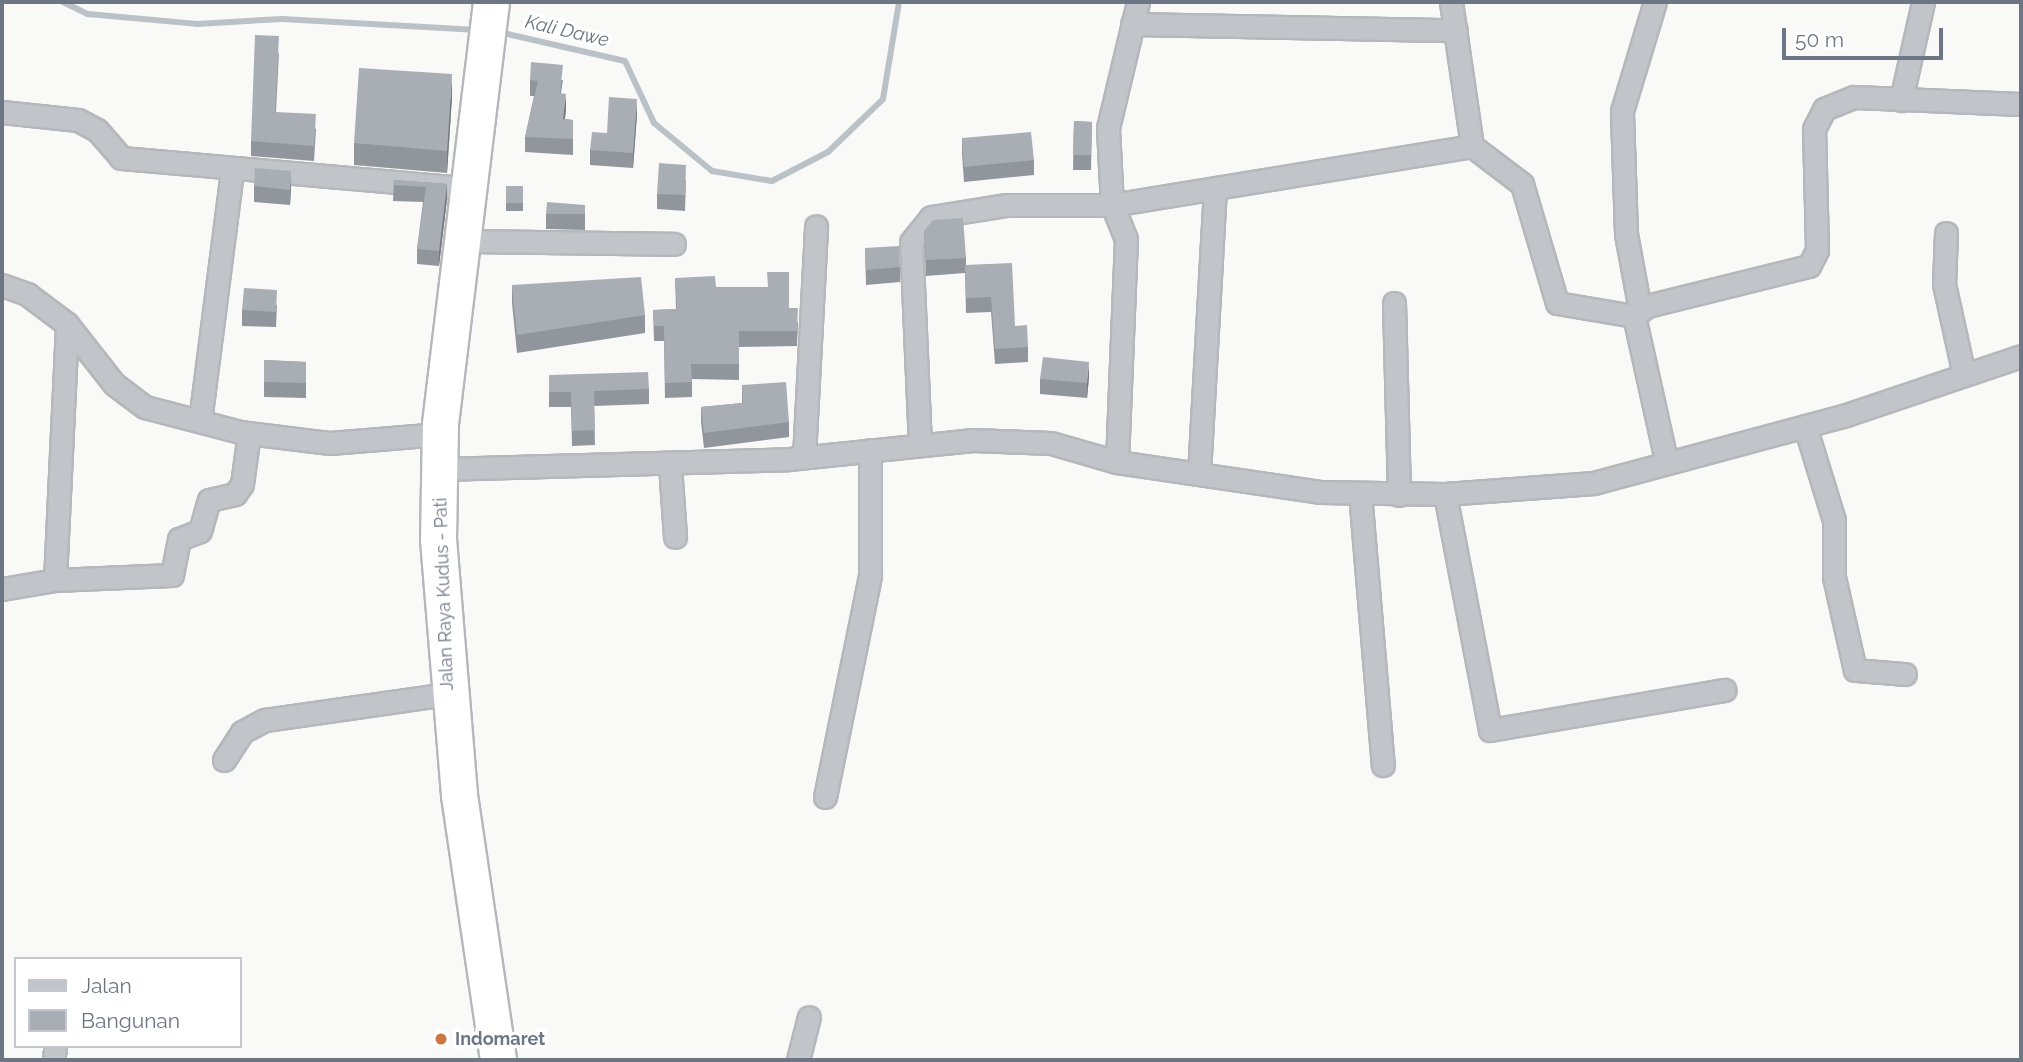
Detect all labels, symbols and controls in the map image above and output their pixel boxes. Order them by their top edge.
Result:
water label: Kali Dawe [523,10,611,52]
scale bar [1785,14,1946,58]
text: 50 m [1795,27,1844,52]
street label: Jalan Raya Kudus - Pati [430,497,458,691]
legend [14,957,242,1048]
text: Jalan [81,973,132,998]
text: Bangunan [81,1008,180,1033]
place label: Indomaret [455,1028,545,1050]
marker: Indomaret [433,1031,449,1047]

